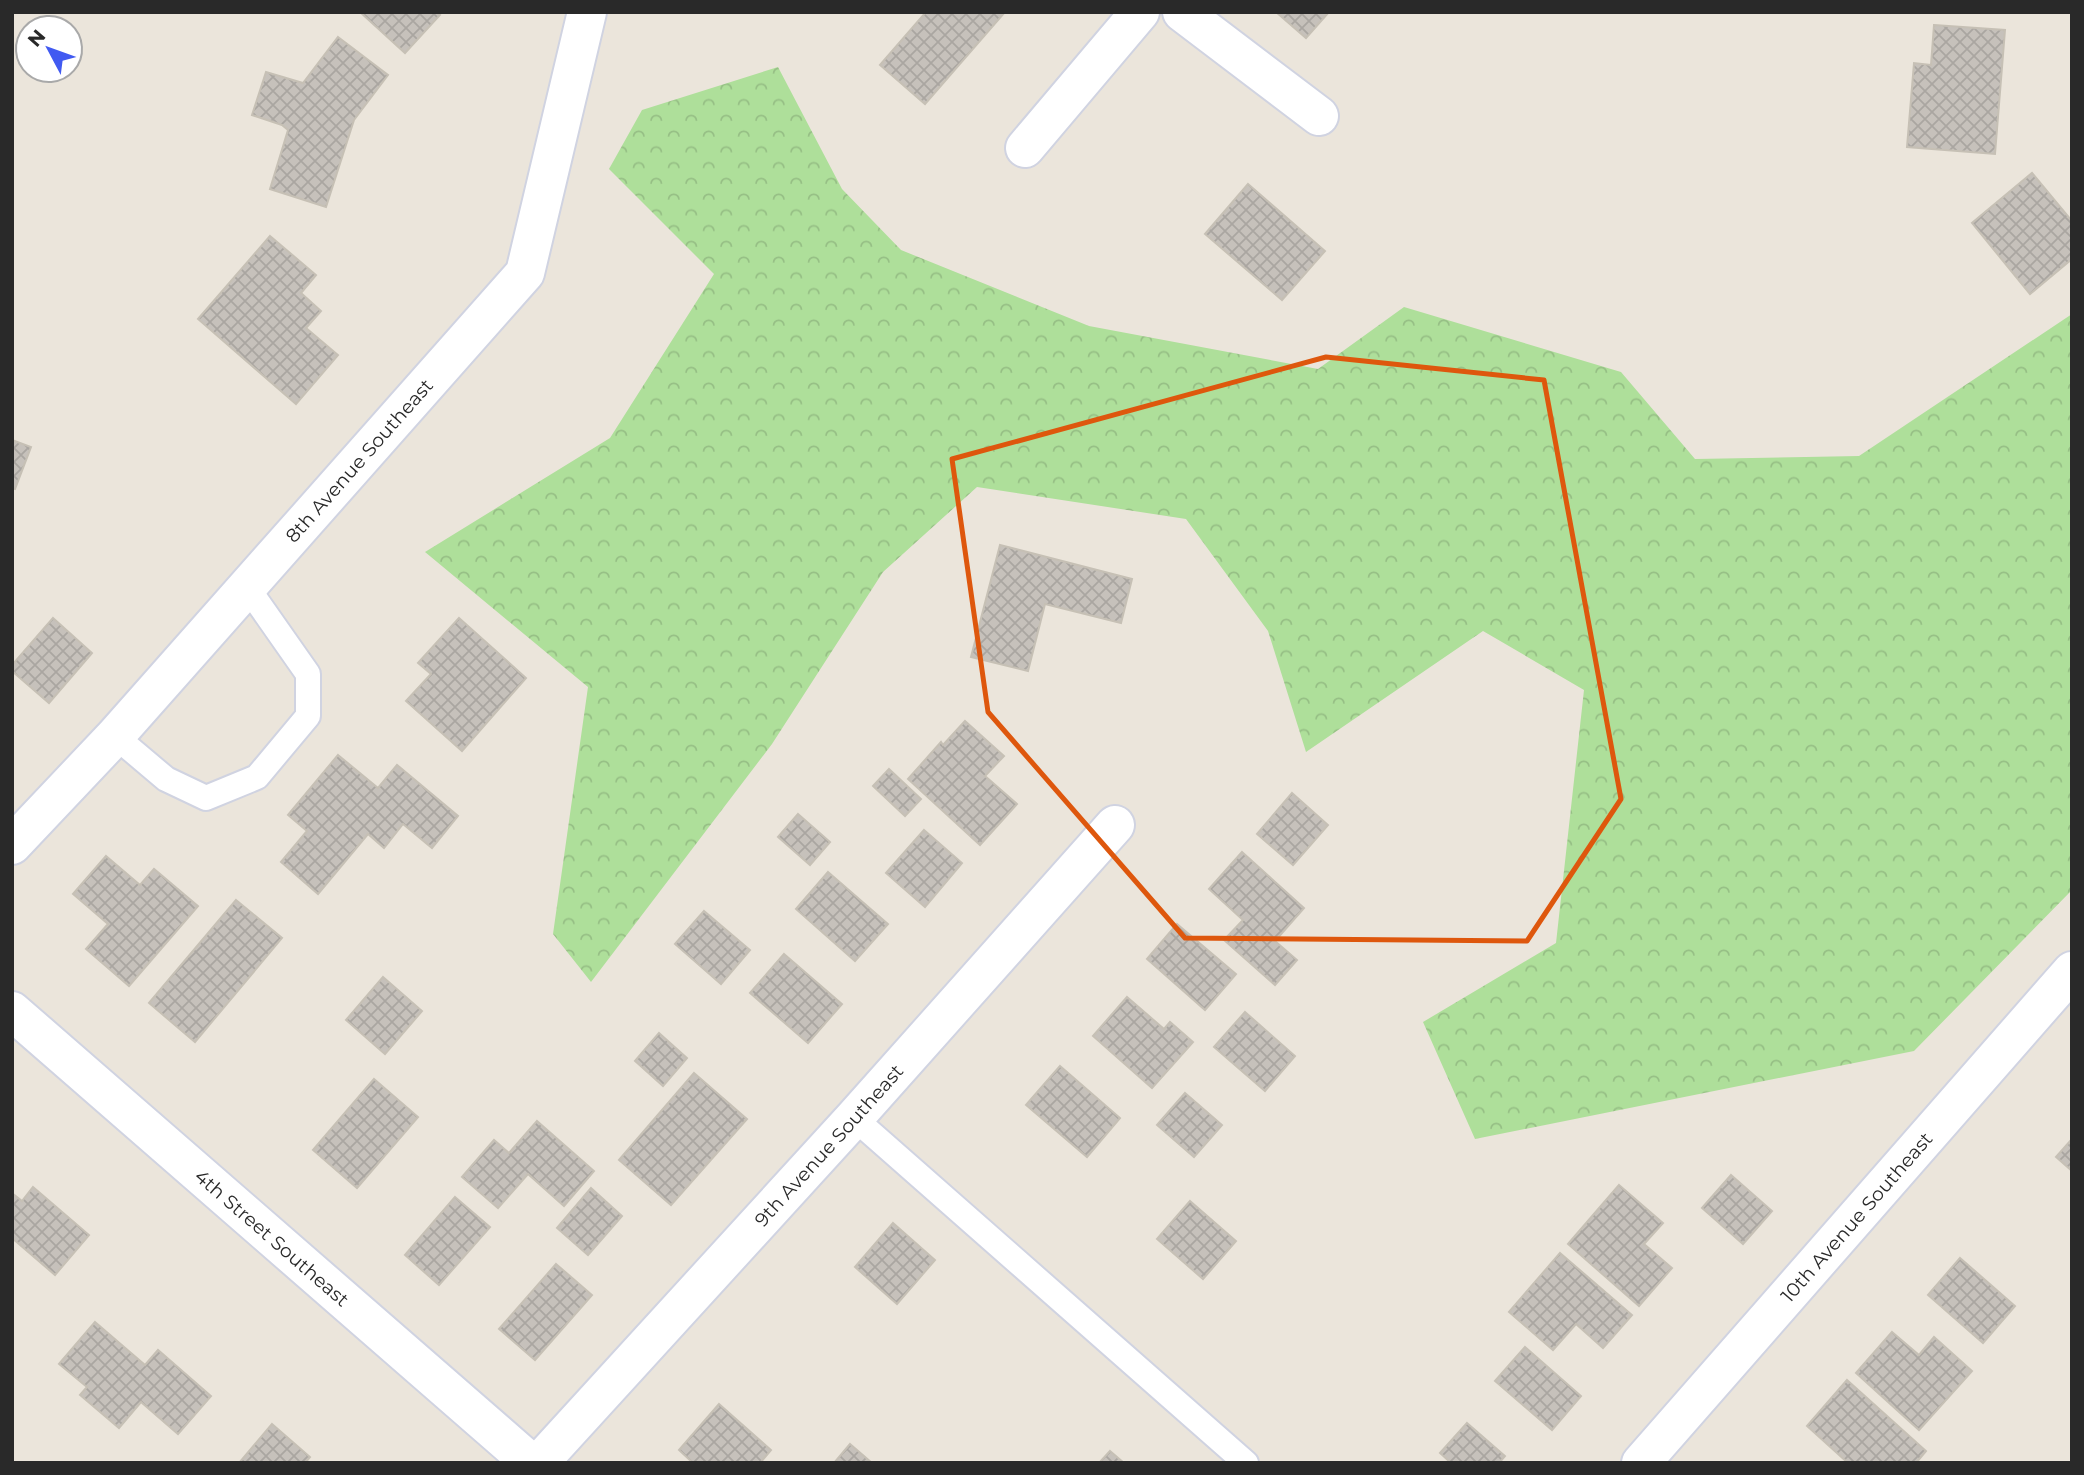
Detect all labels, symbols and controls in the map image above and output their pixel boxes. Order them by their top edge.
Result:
north arrow [14,14,84,84]
text: N [23,25,50,52]
street label: 8th Avenue Southeast [281,374,438,547]
street label: 9th Avenue Southeast [750,1060,908,1231]
street label: 10th Avenue Southeast [1776,1127,1938,1307]
street label: 4th Street Southeast [190,1165,354,1311]

